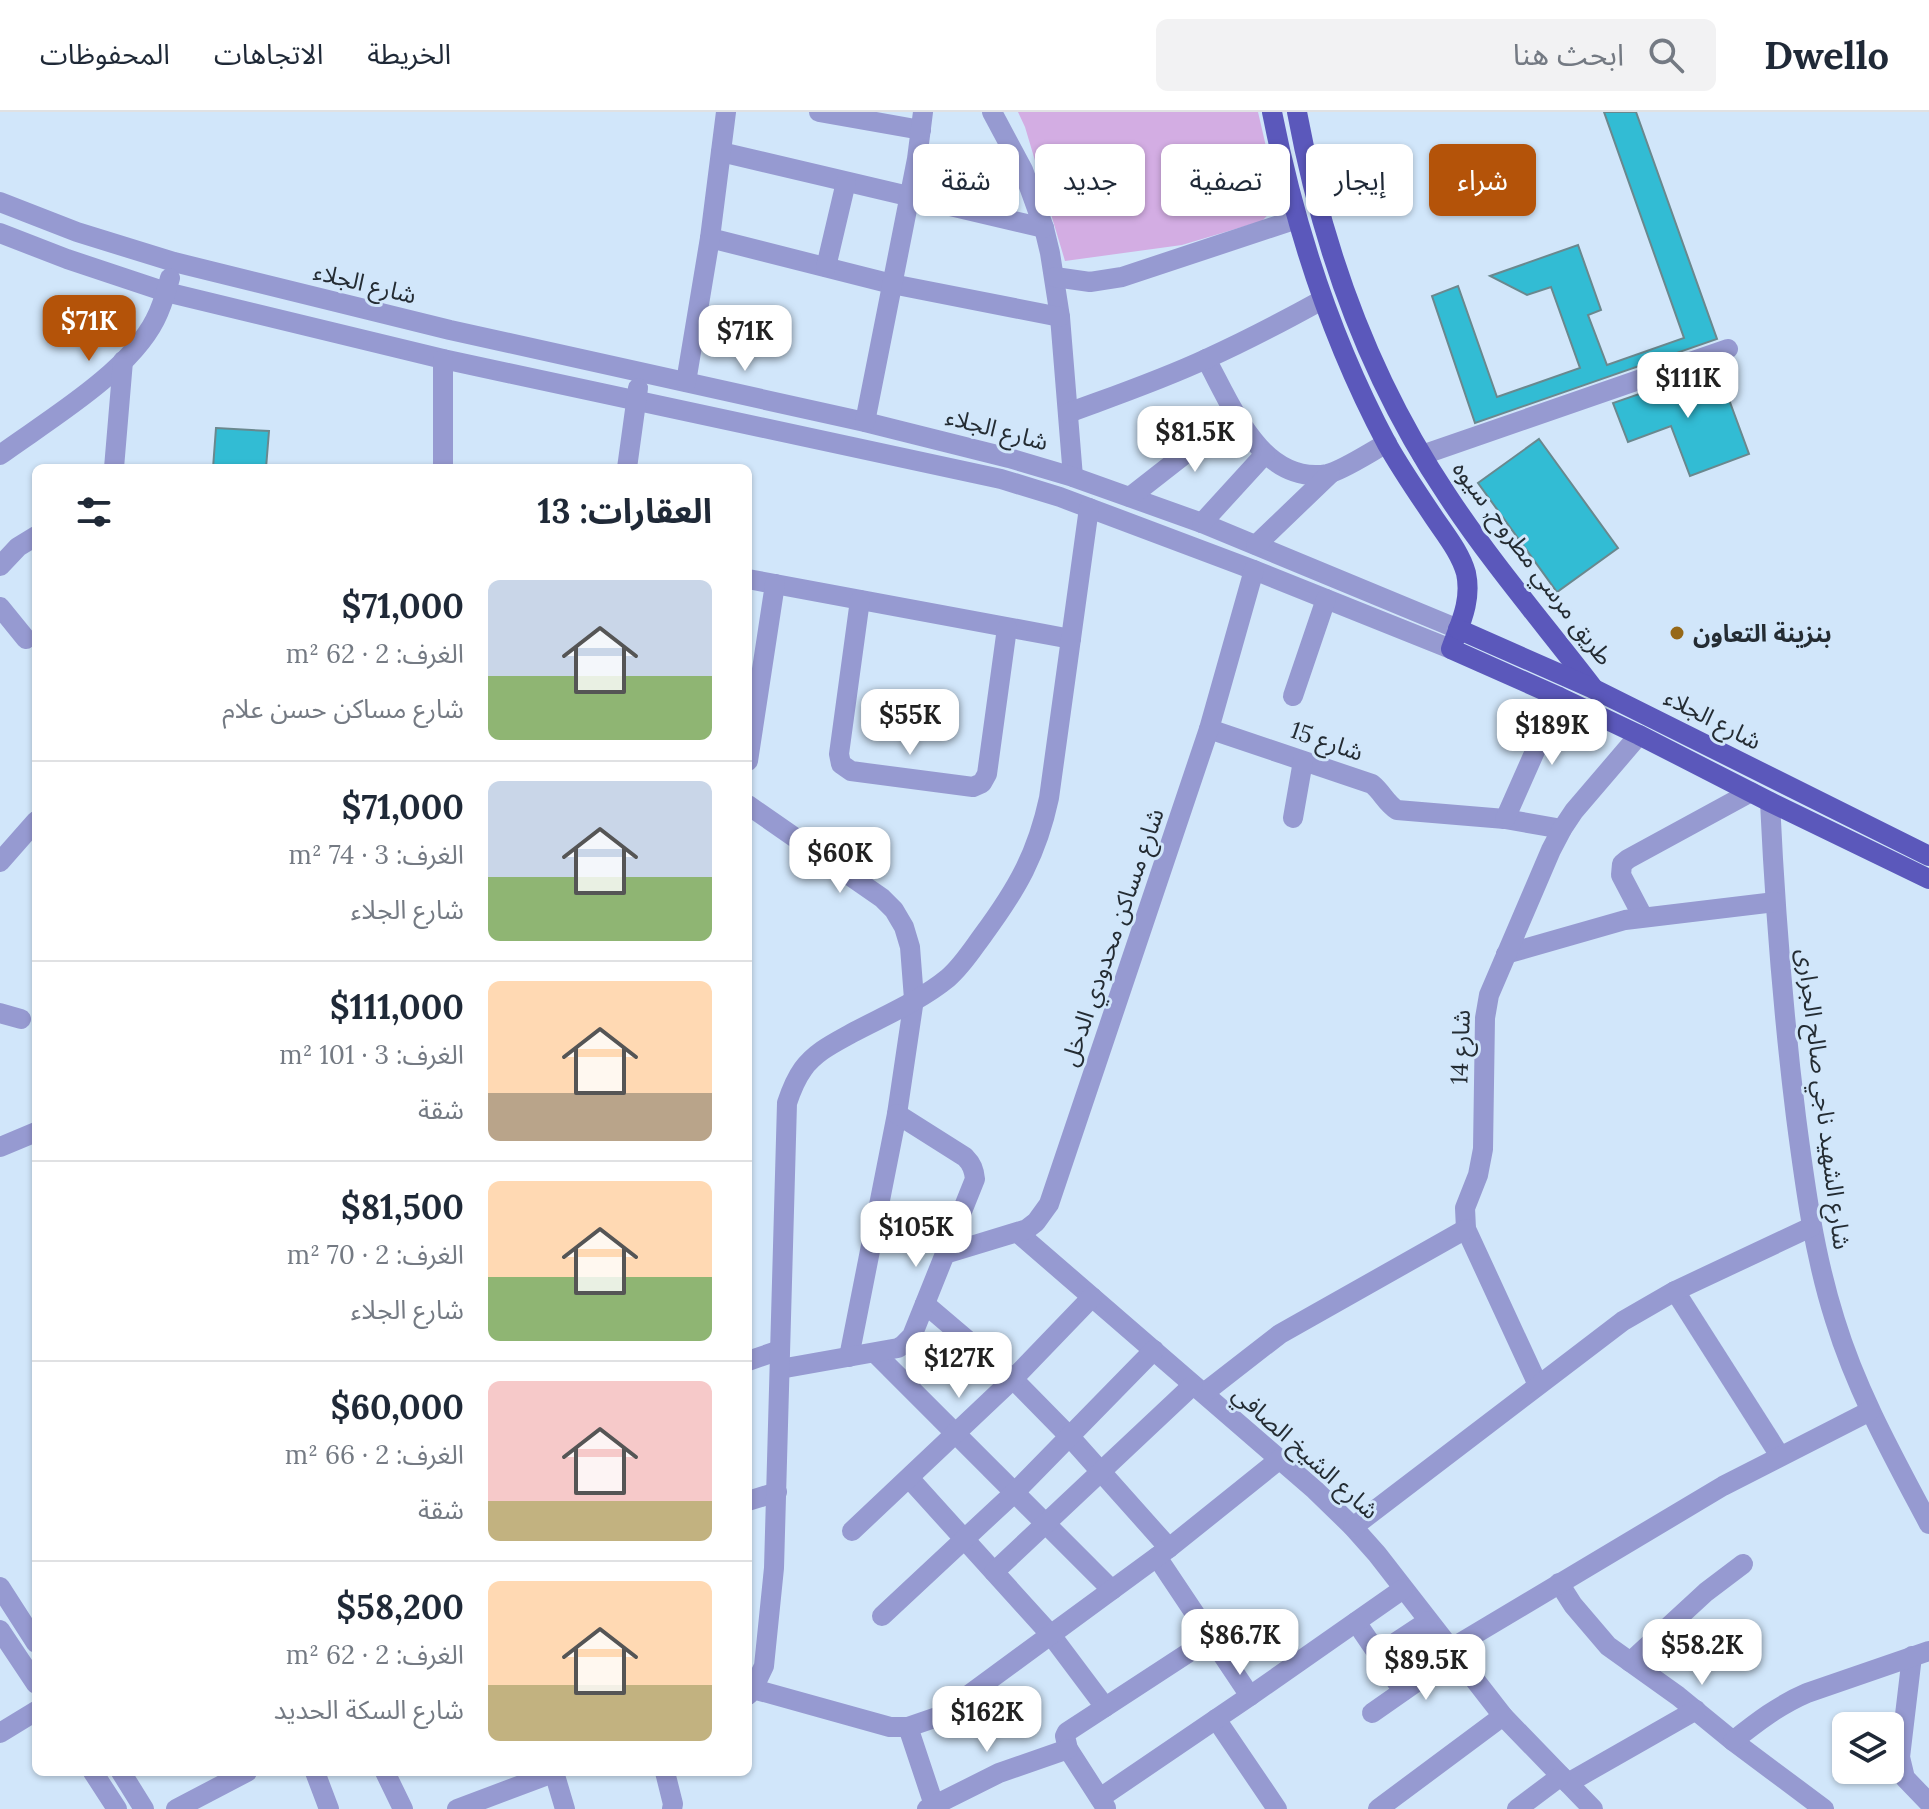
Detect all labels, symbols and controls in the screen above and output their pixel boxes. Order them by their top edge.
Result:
search box [1156,19,1716,91]
text: Dwello [1764,31,1889,79]
icon: search [1644,33,1688,77]
text: ابحث هنا [1513,35,1624,73]
text: المحفوظات [40,36,170,72]
text: الاتجاهات [214,36,323,72]
text: الخريطة [367,36,451,72]
chip: شقة [913,144,1019,216]
chip: جديد [1035,144,1145,216]
chip: تصفية [1161,144,1290,216]
chip: إيجار [1306,144,1413,216]
chip: شراء [1429,144,1536,216]
street label: شارع الجلاء [310,255,419,313]
pin: $71K [42,295,136,363]
text: $71K [61,304,117,337]
pin: $71K [698,305,792,373]
text: $71K [717,314,773,347]
pin: $111K [1632,352,1744,420]
text: $111K [1655,361,1721,394]
street label: شارع الجلاء [942,400,1052,459]
pin: $81.5K [1130,406,1260,474]
text: $81.5K [1155,415,1235,448]
street label: طريق مرسي مطروح, سيوه [1443,454,1620,674]
text: العقارات: 13 [538,489,712,532]
icon: filters [72,490,116,534]
text: $71,000 [341,584,464,627]
icon: home [552,612,648,708]
place label: بنزينة التعاون [1693,618,1832,649]
marker: بنزينة التعاون [1668,624,1686,642]
text: الغرف: 2 · 62 m² [286,637,464,670]
street label: شارع الجلاء [1658,681,1767,758]
pin: $55K [863,689,957,757]
text: شارع مساكن حسن علام [222,692,464,725]
text: $55K [879,698,941,731]
pin: $189K [1496,699,1608,767]
text: $189K [1515,708,1589,741]
street label: شارع 15 [1286,714,1367,770]
text: $71,000 [341,785,464,828]
street label: شارع مساكن محدودي الدخل [1053,804,1174,1071]
icon: home [552,813,648,909]
pin: $60K [793,827,887,895]
text: $60K [807,836,873,869]
text: الغرف: 3 · 74 m² [289,838,464,871]
text: شارع الجلاء [351,893,464,926]
street label: شارع الشهيد ناجي صالح الجرارى [1787,947,1858,1252]
text: $111,000 [330,985,464,1028]
street label: شارع 14 [1443,1009,1479,1085]
icon: home [552,1013,648,1109]
text: الغرف: 3 · 101 m² [279,1038,464,1071]
text: شقة [418,1093,464,1126]
text: $81,500 [341,1185,464,1228]
pin: $105K [860,1201,972,1269]
text: $105K [879,1210,953,1243]
icon: home [552,1213,648,1309]
text: الغرف: 2 · 70 m² [287,1238,464,1271]
text: شارع الجلاء [351,1293,464,1326]
pin: $127K [903,1332,1015,1400]
text: $127K [924,1341,994,1374]
street label: شارع الشيخ الصافي [1224,1378,1386,1529]
text: $60,000 [331,1385,464,1428]
icon: home [552,1413,648,1509]
text: الغرف: 2 · 66 m² [285,1438,464,1471]
text: شقة [418,1493,464,1526]
text: $58,200 [336,1585,464,1628]
pin: $86.7K [1175,1609,1305,1677]
icon: home [552,1613,648,1709]
text: $86.7K [1199,1618,1281,1651]
pin: $58.2K [1637,1619,1767,1687]
text: $58.2K [1661,1628,1743,1661]
pin: $89.5K [1361,1634,1491,1702]
text: الغرف: 2 · 62 m² [286,1638,464,1671]
text: $89.5K [1384,1643,1468,1676]
pin: $162K [931,1686,1043,1754]
text: شارع السكة الحديد [274,1693,464,1726]
text: $162K [950,1695,1024,1728]
map controls [1832,1712,1904,1784]
button: layers [1832,1712,1904,1784]

